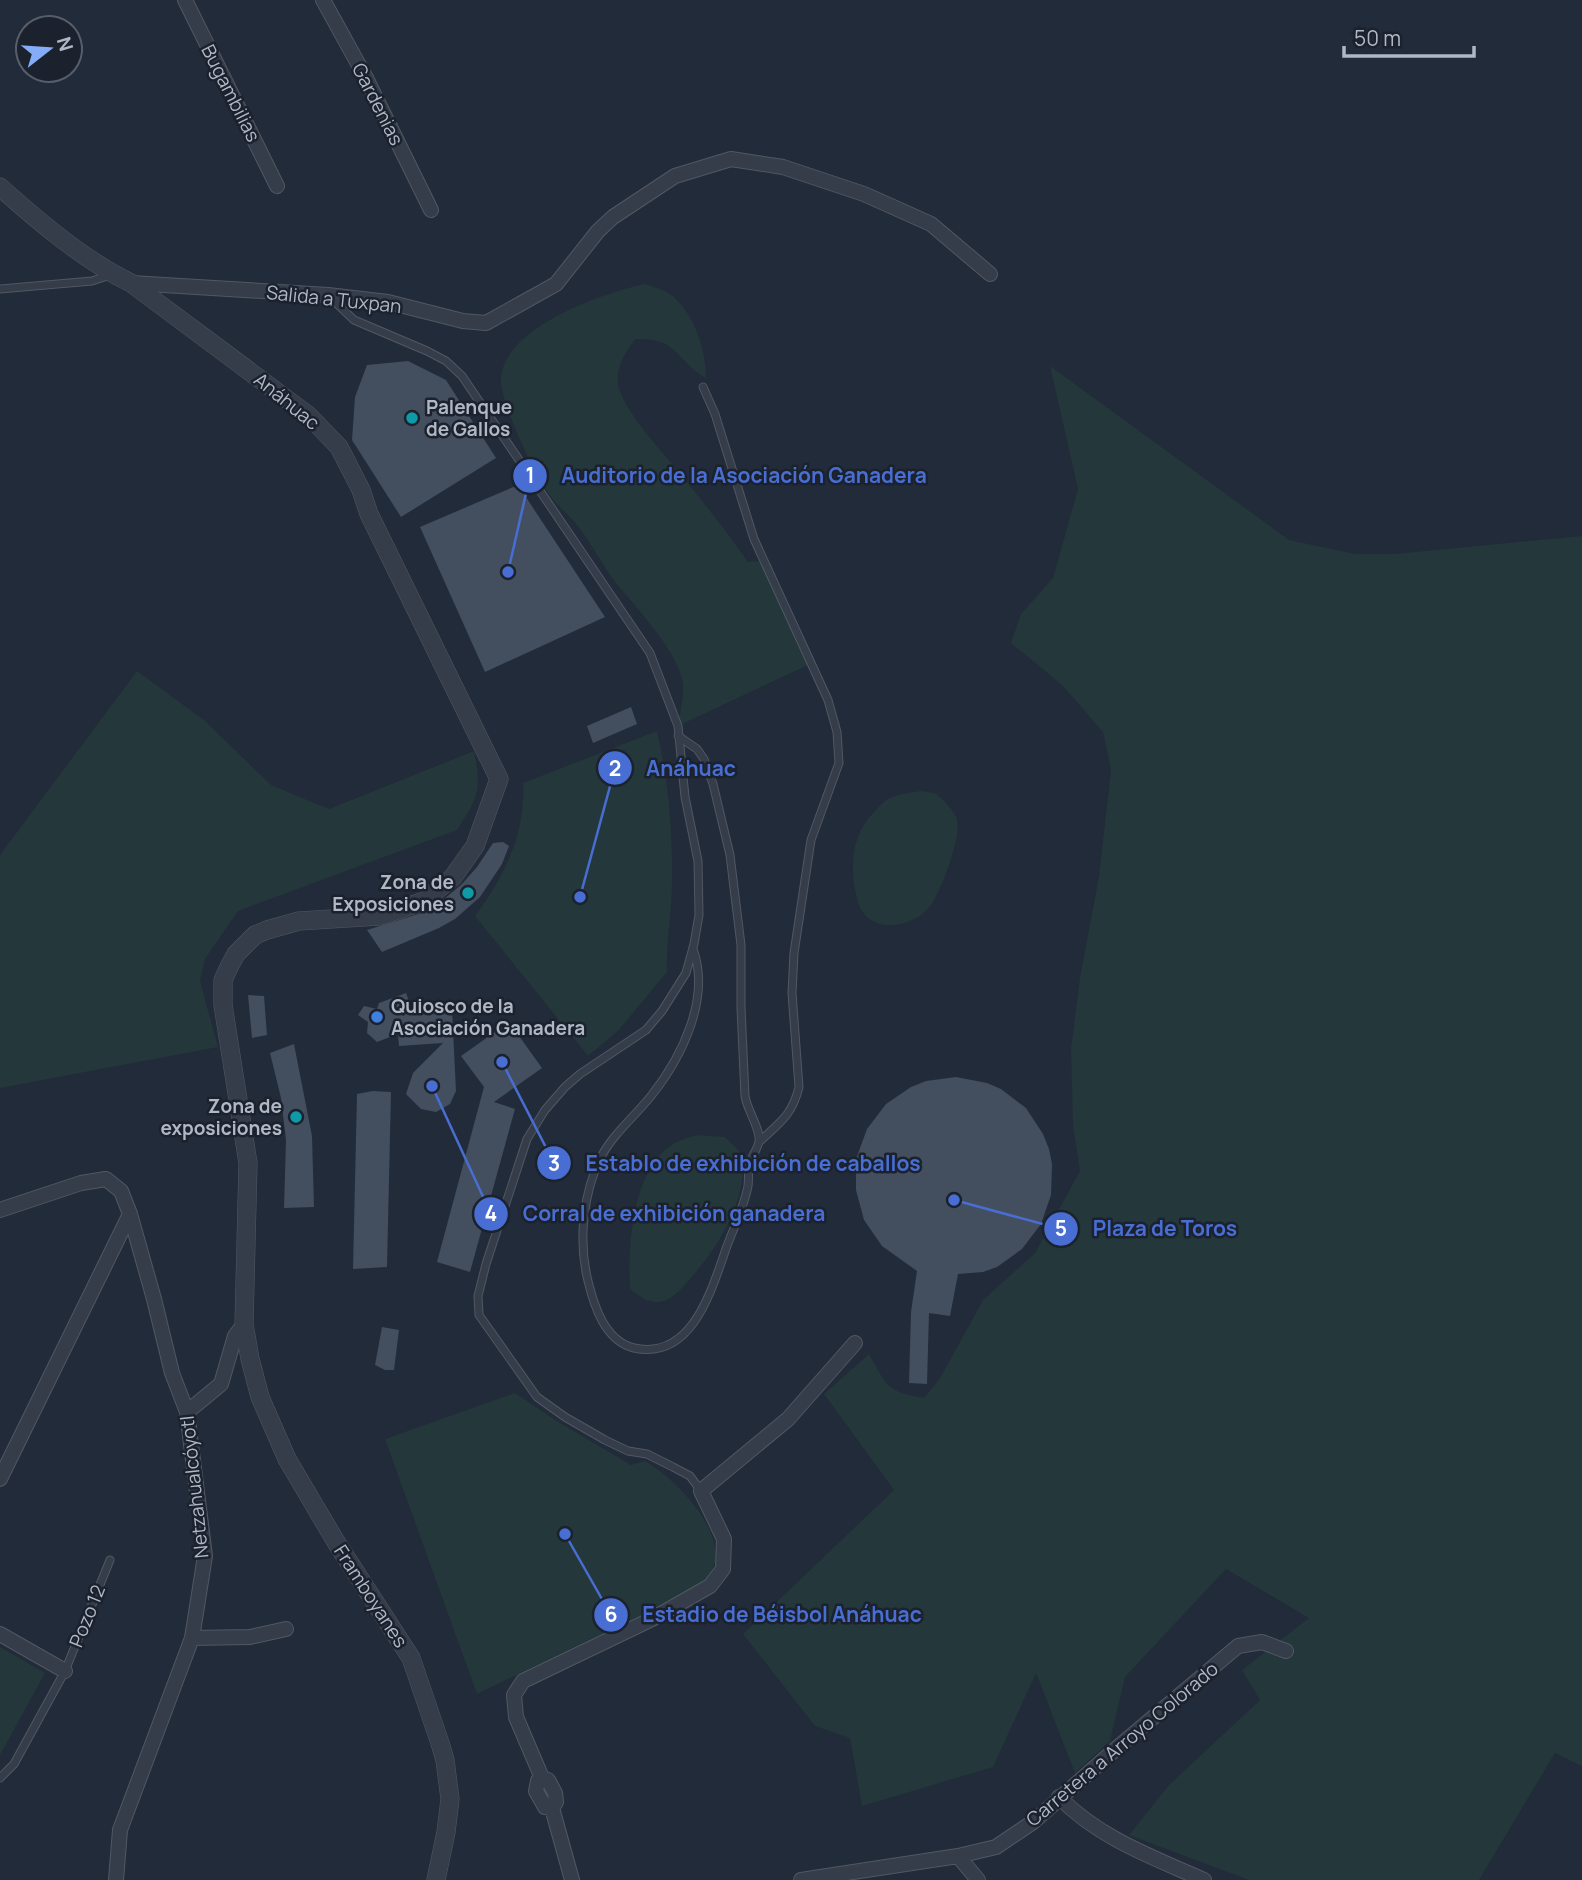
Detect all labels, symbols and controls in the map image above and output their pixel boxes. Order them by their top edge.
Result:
north arrow [14,14,84,84]
scale bar [1344,14,1474,58]
text: 50 m [1354,24,1401,52]
text: N [51,34,80,54]
street label: Bugambilias [195,40,267,146]
street label: Gardenias [346,58,410,150]
street label: Salida a Tuxpan [265,279,403,319]
street label: Anáhuac [249,367,325,435]
place label: Palenque de Gallos [426,394,512,442]
marker: Palenque de Gallos [404,410,420,426]
callout: Auditorio de la Asociación Ganadera [512,455,941,497]
text: 1 [525,461,535,489]
text: Auditorio de la Asociación Ganadera [561,461,927,489]
callout: Anáhuac [597,747,750,789]
text: 2 [609,754,621,782]
text: Anáhuac [646,754,736,782]
place label: Zona de Exposiciones [332,869,454,917]
marker: Zona de Exposiciones [460,885,476,901]
place label: Quiosco de la Asociación Ganadera [391,993,585,1041]
marker: Quiosco de la Asociación Ganadera [369,1009,385,1025]
place label: Zona de exposiciones [160,1093,282,1141]
marker: Zona de exposiciones [288,1109,304,1125]
callout: Establo de exhibición de caballos [536,1142,934,1184]
text: 3 [548,1149,560,1177]
text: Establo de exhibición de caballos [585,1149,921,1177]
callout: Corral de exhibición ganadera [474,1193,839,1235]
text: 4 [485,1199,497,1227]
text: Corral de exhibición ganadera [523,1199,825,1227]
callout: Plaza de Toros [1044,1208,1251,1250]
text: 5 [1055,1214,1067,1242]
text: Plaza de Toros [1093,1214,1237,1242]
street label: Netzahualcóyotl [174,1414,214,1560]
street label: Framboyanes [328,1540,414,1652]
street label: Pozo 12 [63,1581,111,1651]
callout: Estadio de Béisbol Anáhuac [593,1594,936,1636]
text: 6 [604,1600,618,1628]
text: Estadio de Béisbol Anáhuac [642,1600,922,1628]
street label: Carretera a Arroyo Colorado [1020,1656,1224,1832]

